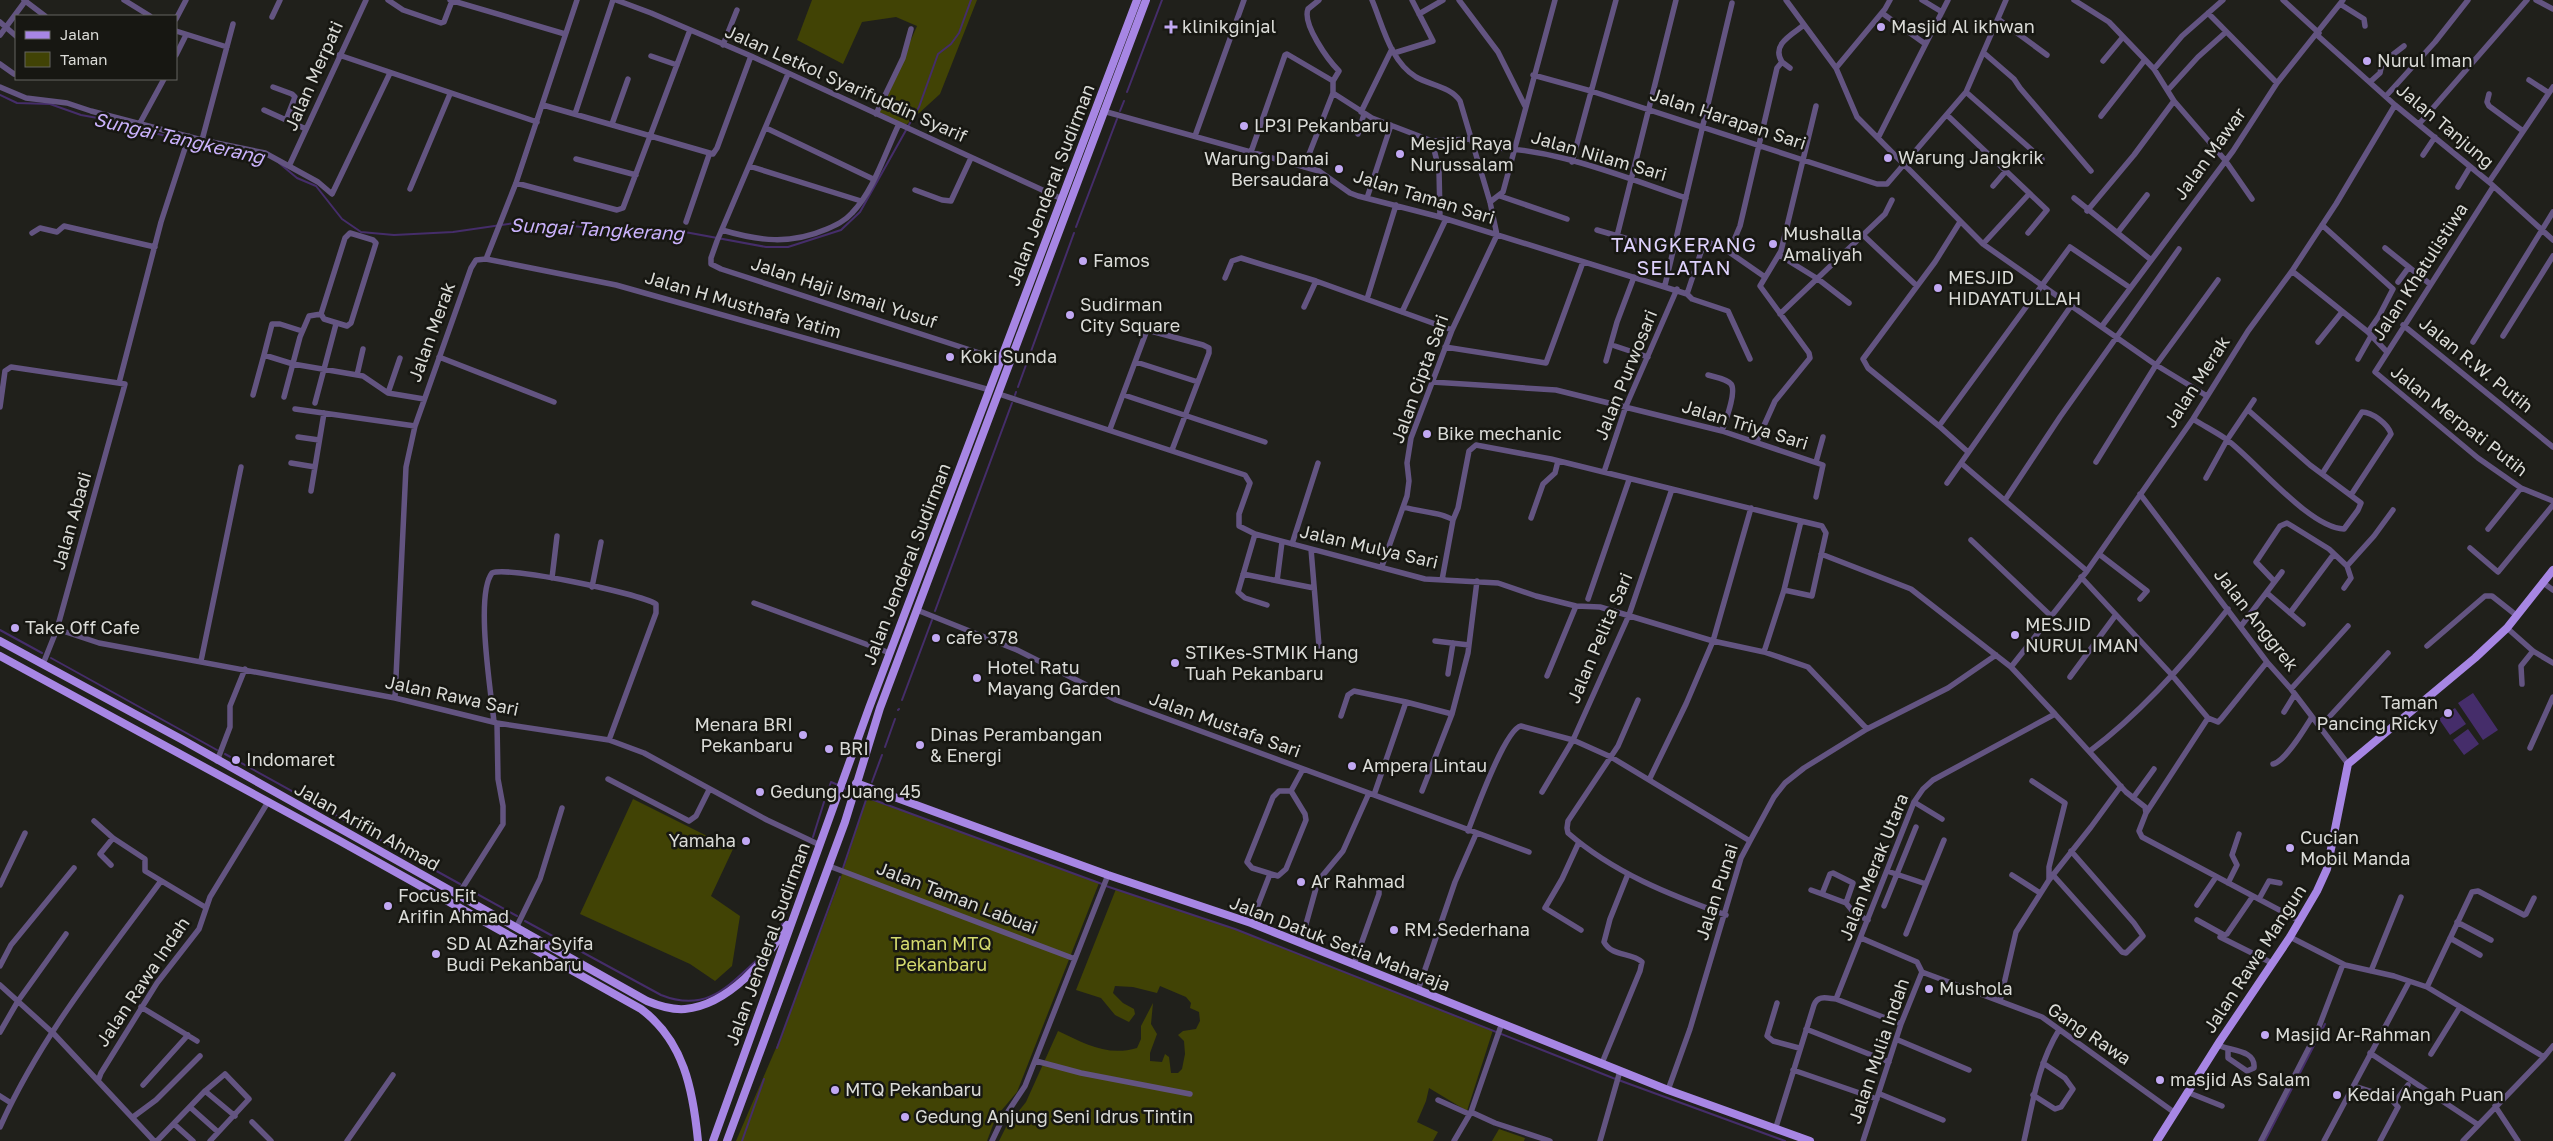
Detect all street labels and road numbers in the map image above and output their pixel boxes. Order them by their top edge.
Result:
street label: Jalan Merpati [279,17,347,134]
street label: Jalan Letkol Syarifuddin Syarif [722,20,971,147]
street label: Jalan Tanjung [2392,78,2499,172]
street label: Jalan Jenderal Sudirman [1001,81,1099,289]
street label: Jalan Harapan Sari [1647,82,1809,154]
street label: Jalan Mawar [2168,103,2250,204]
street label: Jalan Nilam Sari [1529,125,1670,185]
street label: Jalan Taman Sari [1351,164,1498,228]
street label: Jalan Khatulistiwa [2366,198,2472,344]
street label: Jalan Haji Ismail Yusuf [748,252,941,333]
street label: Jalan H Musthafa Yatim [643,265,844,343]
street label: Jalan Merak [403,279,459,385]
street label: Jalan Purwosari [1589,306,1661,443]
street label: Jalan Cipta Sari [1386,311,1453,446]
street label: Jalan R.W. Putih [2415,312,2538,417]
street label: Jalan Merak [2158,332,2234,431]
street label: Jalan Merpati Putih [2387,360,2533,481]
street label: Jalan Triya Sari [1680,394,1811,454]
street label: Jalan Jenderal Sudirman [857,460,955,668]
street label: Jalan Abadi [47,469,96,572]
street label: Jalan Mulya Sari [1298,519,1440,573]
street label: Jalan Anggrek [2210,564,2304,675]
street label: Jalan Pelita Sari [1562,569,1636,706]
street label: Jalan Rawa Sari [383,670,521,720]
street label: Jalan Mustafa Sari [1147,686,1304,762]
street label: Jalan Arifin Ahmad [291,777,444,875]
street label: Jalan Merak Utara [1834,790,1913,943]
street label: Jalan Jenderal Sudirman [720,839,814,1048]
street label: Jalan Punai [1690,841,1742,943]
street label: Jalan Taman Labuai [874,856,1041,938]
street label: Jalan Rawa Mangun [2198,880,2310,1037]
street label: Jalan Datuk Setia Maharaja [1227,891,1454,995]
street label: Jalan Rawa Indah [91,912,194,1050]
street label: Jalan Mulia Indah [1843,975,1913,1126]
street label: Gang Rawa [2044,997,2135,1069]

